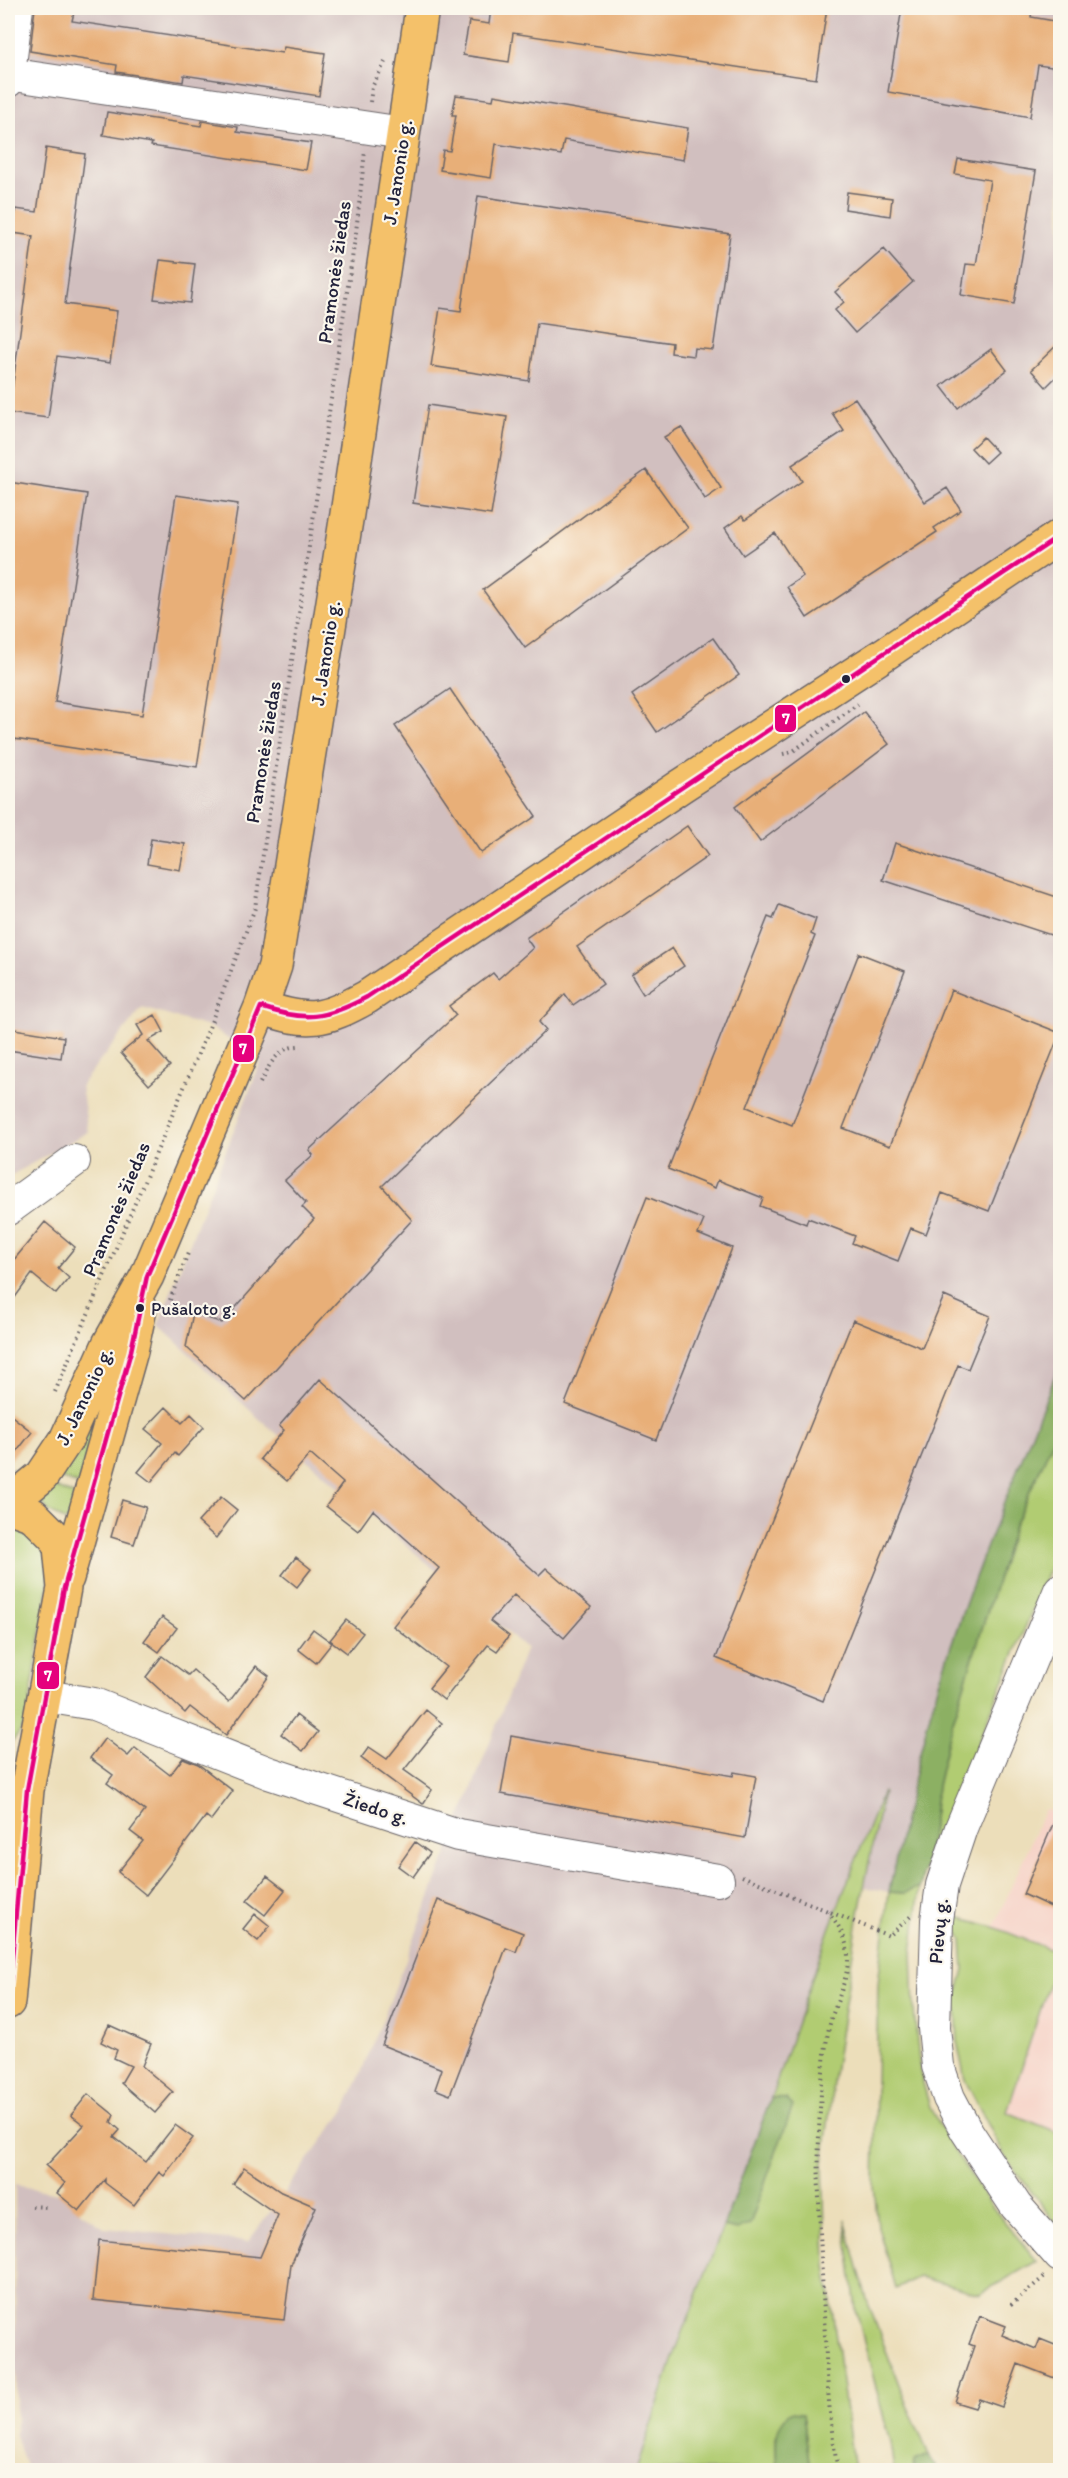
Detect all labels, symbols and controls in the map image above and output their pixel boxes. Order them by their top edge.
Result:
street label: J. Janonio g. [377,118,417,226]
street label: Pramonės žiedas [312,199,356,345]
street label: J. Janonio g. [305,599,345,707]
unlabelled marker [840,673,852,685]
street label: Pramonės žiedas [240,679,286,825]
line badge: 7 [774,704,797,733]
text: 7 [781,709,790,728]
line badge: 7 [232,1034,255,1063]
text: 7 [238,1039,247,1058]
street label: Pramonės žiedas [77,1138,155,1280]
place label: Pušaloto g. [151,1298,236,1320]
marker: Pušaloto g. [134,1302,146,1314]
street label: J. Janonio g. [50,1343,118,1449]
line badge: 7 [36,1661,60,1690]
text: 7 [43,1666,52,1685]
street label: Žiedo g. [341,1786,411,1830]
street label: Pievų g. [923,1897,953,1965]

